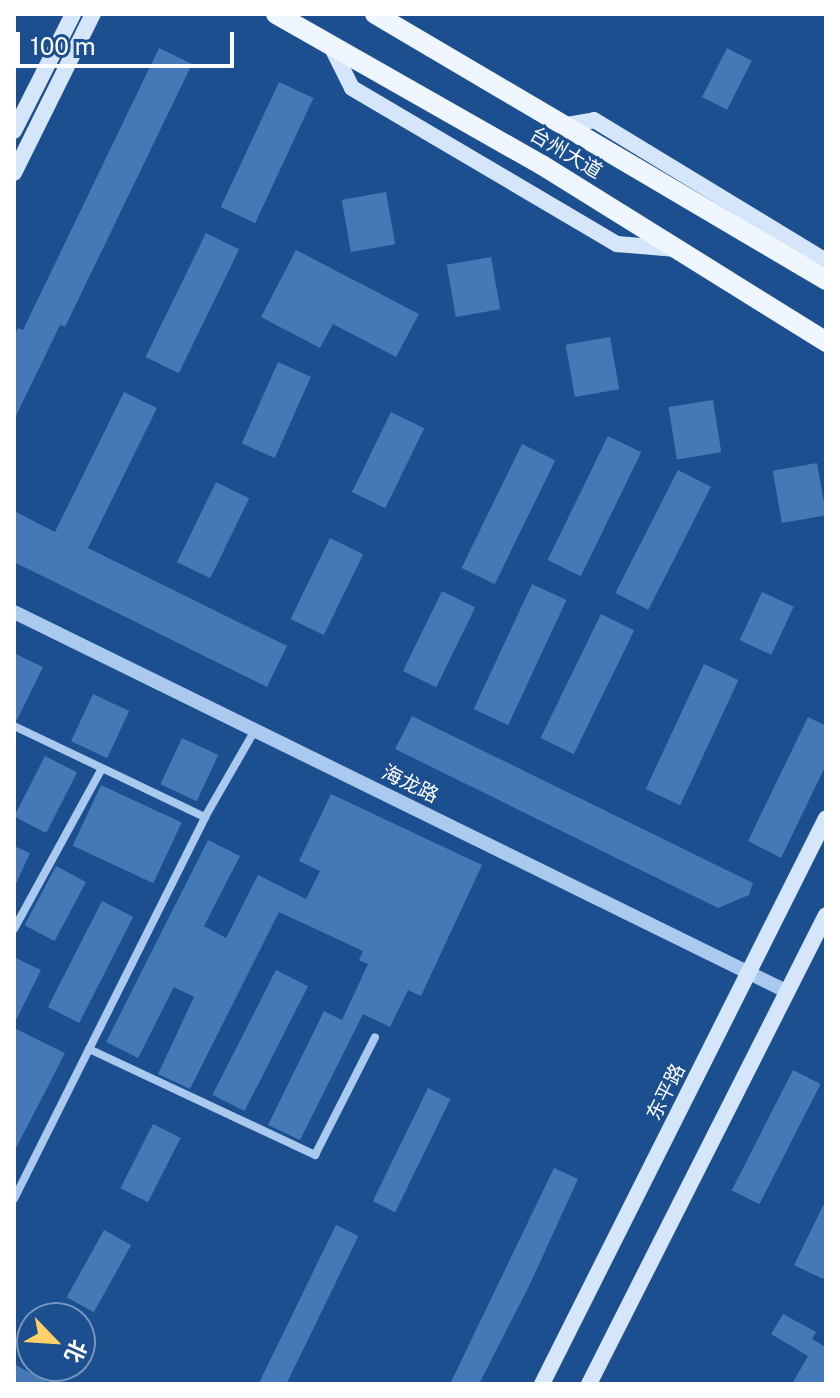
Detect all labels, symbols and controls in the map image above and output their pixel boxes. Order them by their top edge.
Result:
scale bar [20,16,238,66]
text: 100 m [30,32,96,60]
street label: 台州大道 [526,122,606,184]
street label: 海龙路 [378,760,442,808]
street label: 东平路 [642,1060,690,1124]
north arrow [16,1302,96,1382]
text: 北 [60,1336,92,1367]

